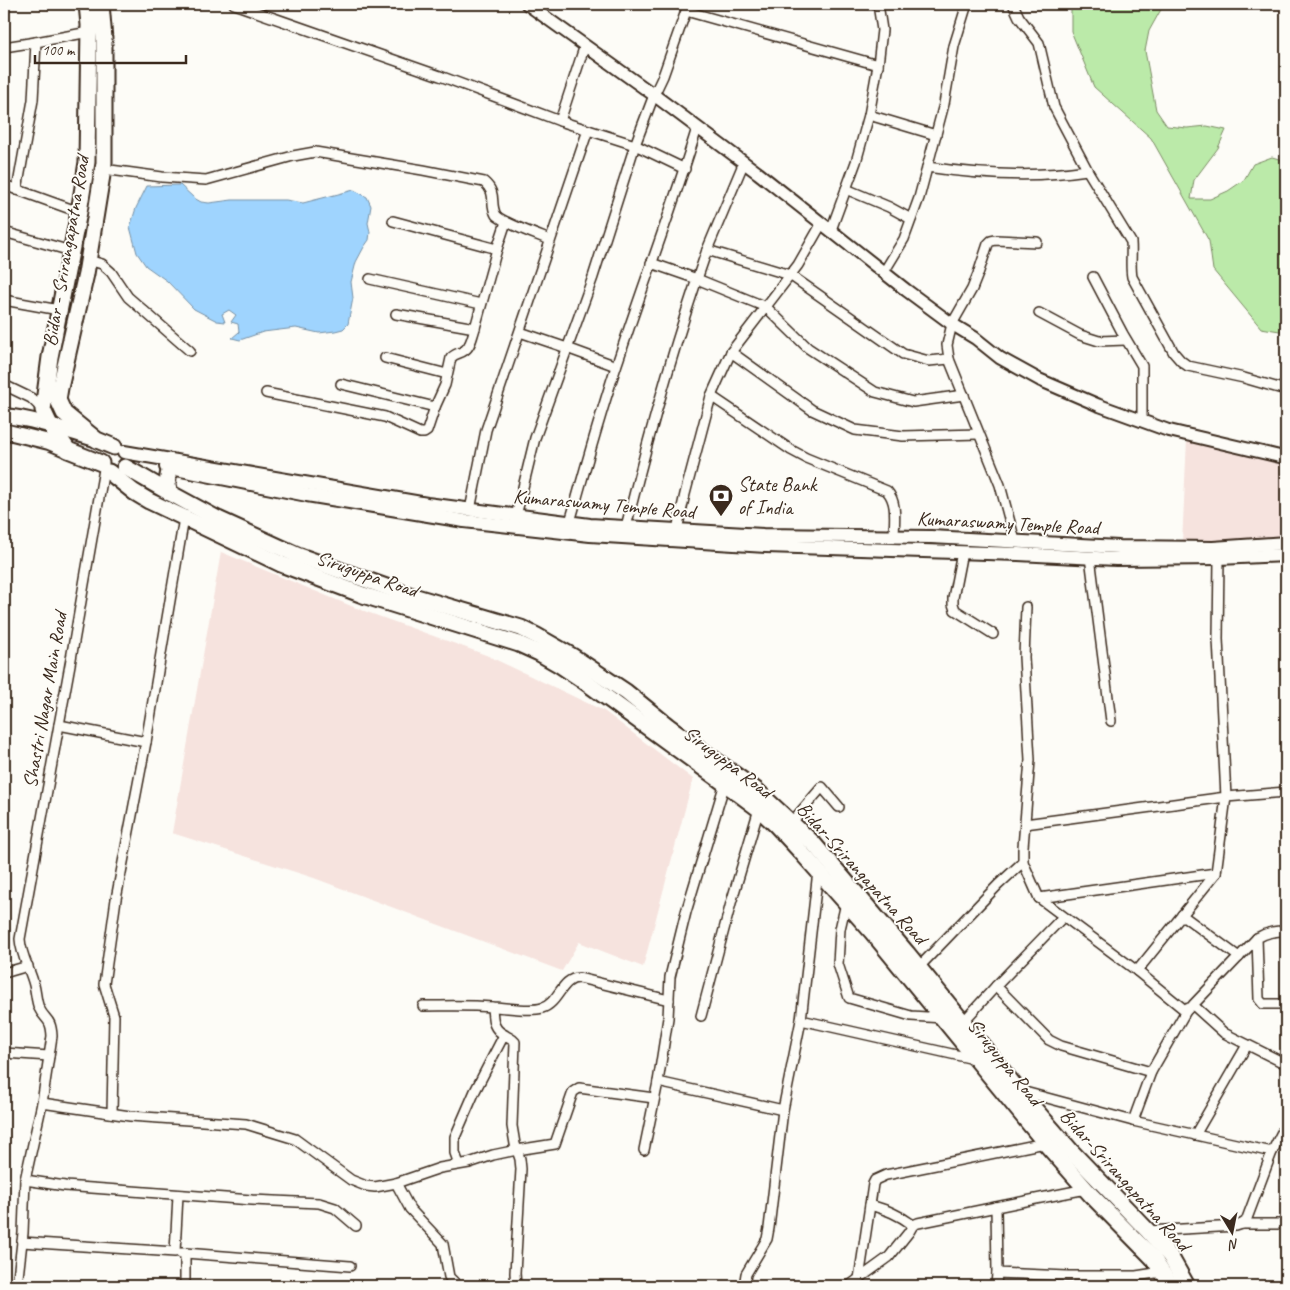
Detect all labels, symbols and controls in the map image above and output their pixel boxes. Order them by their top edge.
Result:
scale bar [35,32,186,64]
text: 100 m [42,41,76,60]
street label: Bidar - Srirangapatna Road [37,151,96,348]
place label: State Bank of India [738,472,818,520]
bank icon: State Bank of India [708,483,734,517]
street label: Kumaraswamy Temple Road [512,484,699,525]
street label: Kumaraswamy Temple Road [916,506,1103,540]
street label: Siruguppa Road [313,545,424,604]
street label: Shastri Nagar Main Road [17,607,73,790]
street label: Siruguppa Road [678,720,780,806]
street label: Bidar-Srirangapatna Road [791,797,935,952]
street label: Siruguppa Road [962,1013,1050,1113]
street label: Bidar-Srirangapatna Road [1054,1104,1198,1259]
north arrow [1208,1208,1258,1258]
text: N [1226,1235,1240,1254]

